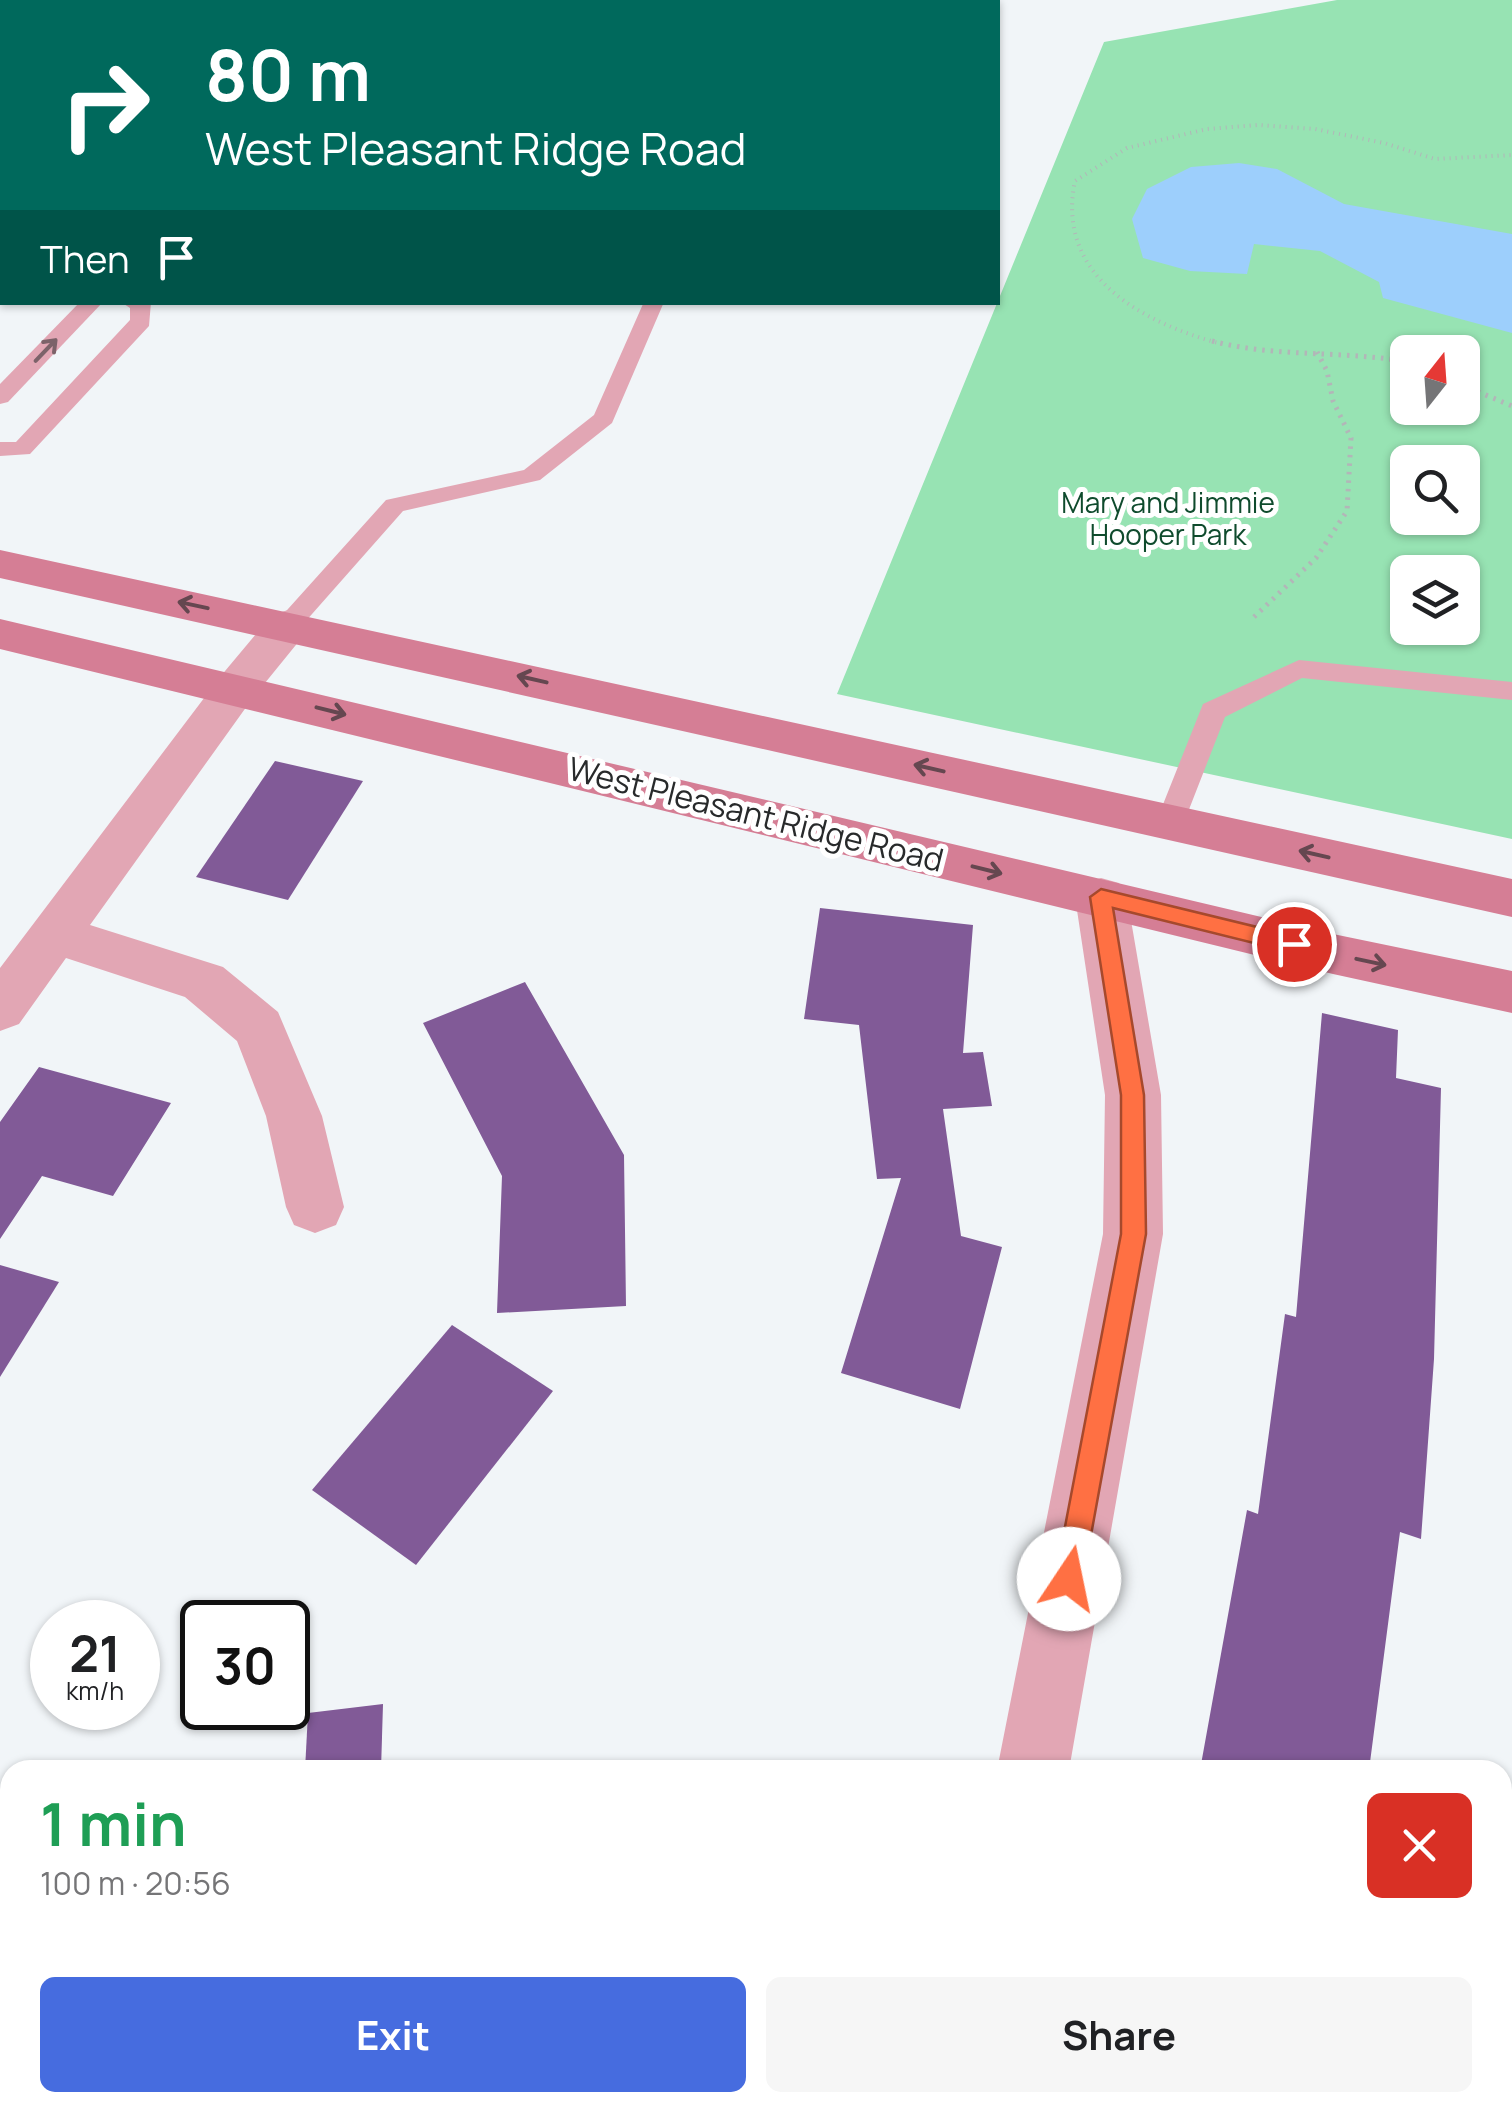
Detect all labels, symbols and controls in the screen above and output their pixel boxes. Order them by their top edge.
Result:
text: 80 m [205,26,371,122]
icon: right [40,40,170,170]
text: West Pleasant Ridge Road [205,117,746,179]
icon: arrive [149,230,204,285]
text: Then [40,232,129,284]
north arrow [1390,335,1480,425]
map controls [1390,335,1480,645]
one-way arrow [34,338,58,362]
button: search [1390,445,1480,535]
park label: Mary and Jimmie Hooper Park [1061,483,1275,553]
button: layers [1390,555,1480,645]
one-way arrow [178,594,210,613]
one-way arrow [517,669,549,688]
one-way arrow [314,703,346,721]
street label: West Pleasant Ridge Road [564,746,948,882]
one-way arrow [914,758,946,776]
one-way arrow [1299,843,1331,862]
one-way arrow [970,862,1002,880]
pin [1252,902,1337,987]
icon: arrive [1267,917,1322,972]
one-way arrow [1354,953,1386,972]
position arrow [1017,1527,1121,1631]
speed limit sign: 30 [180,1600,310,1730]
text: 21 [69,1619,121,1687]
text: km/h [66,1673,124,1708]
text: 1 min [40,1782,187,1864]
button: close [1367,1793,1472,1898]
text: 100 m · 20:56 [40,1861,231,1905]
button: Exit [40,1977,746,2092]
button: Share [766,1977,1472,2092]

